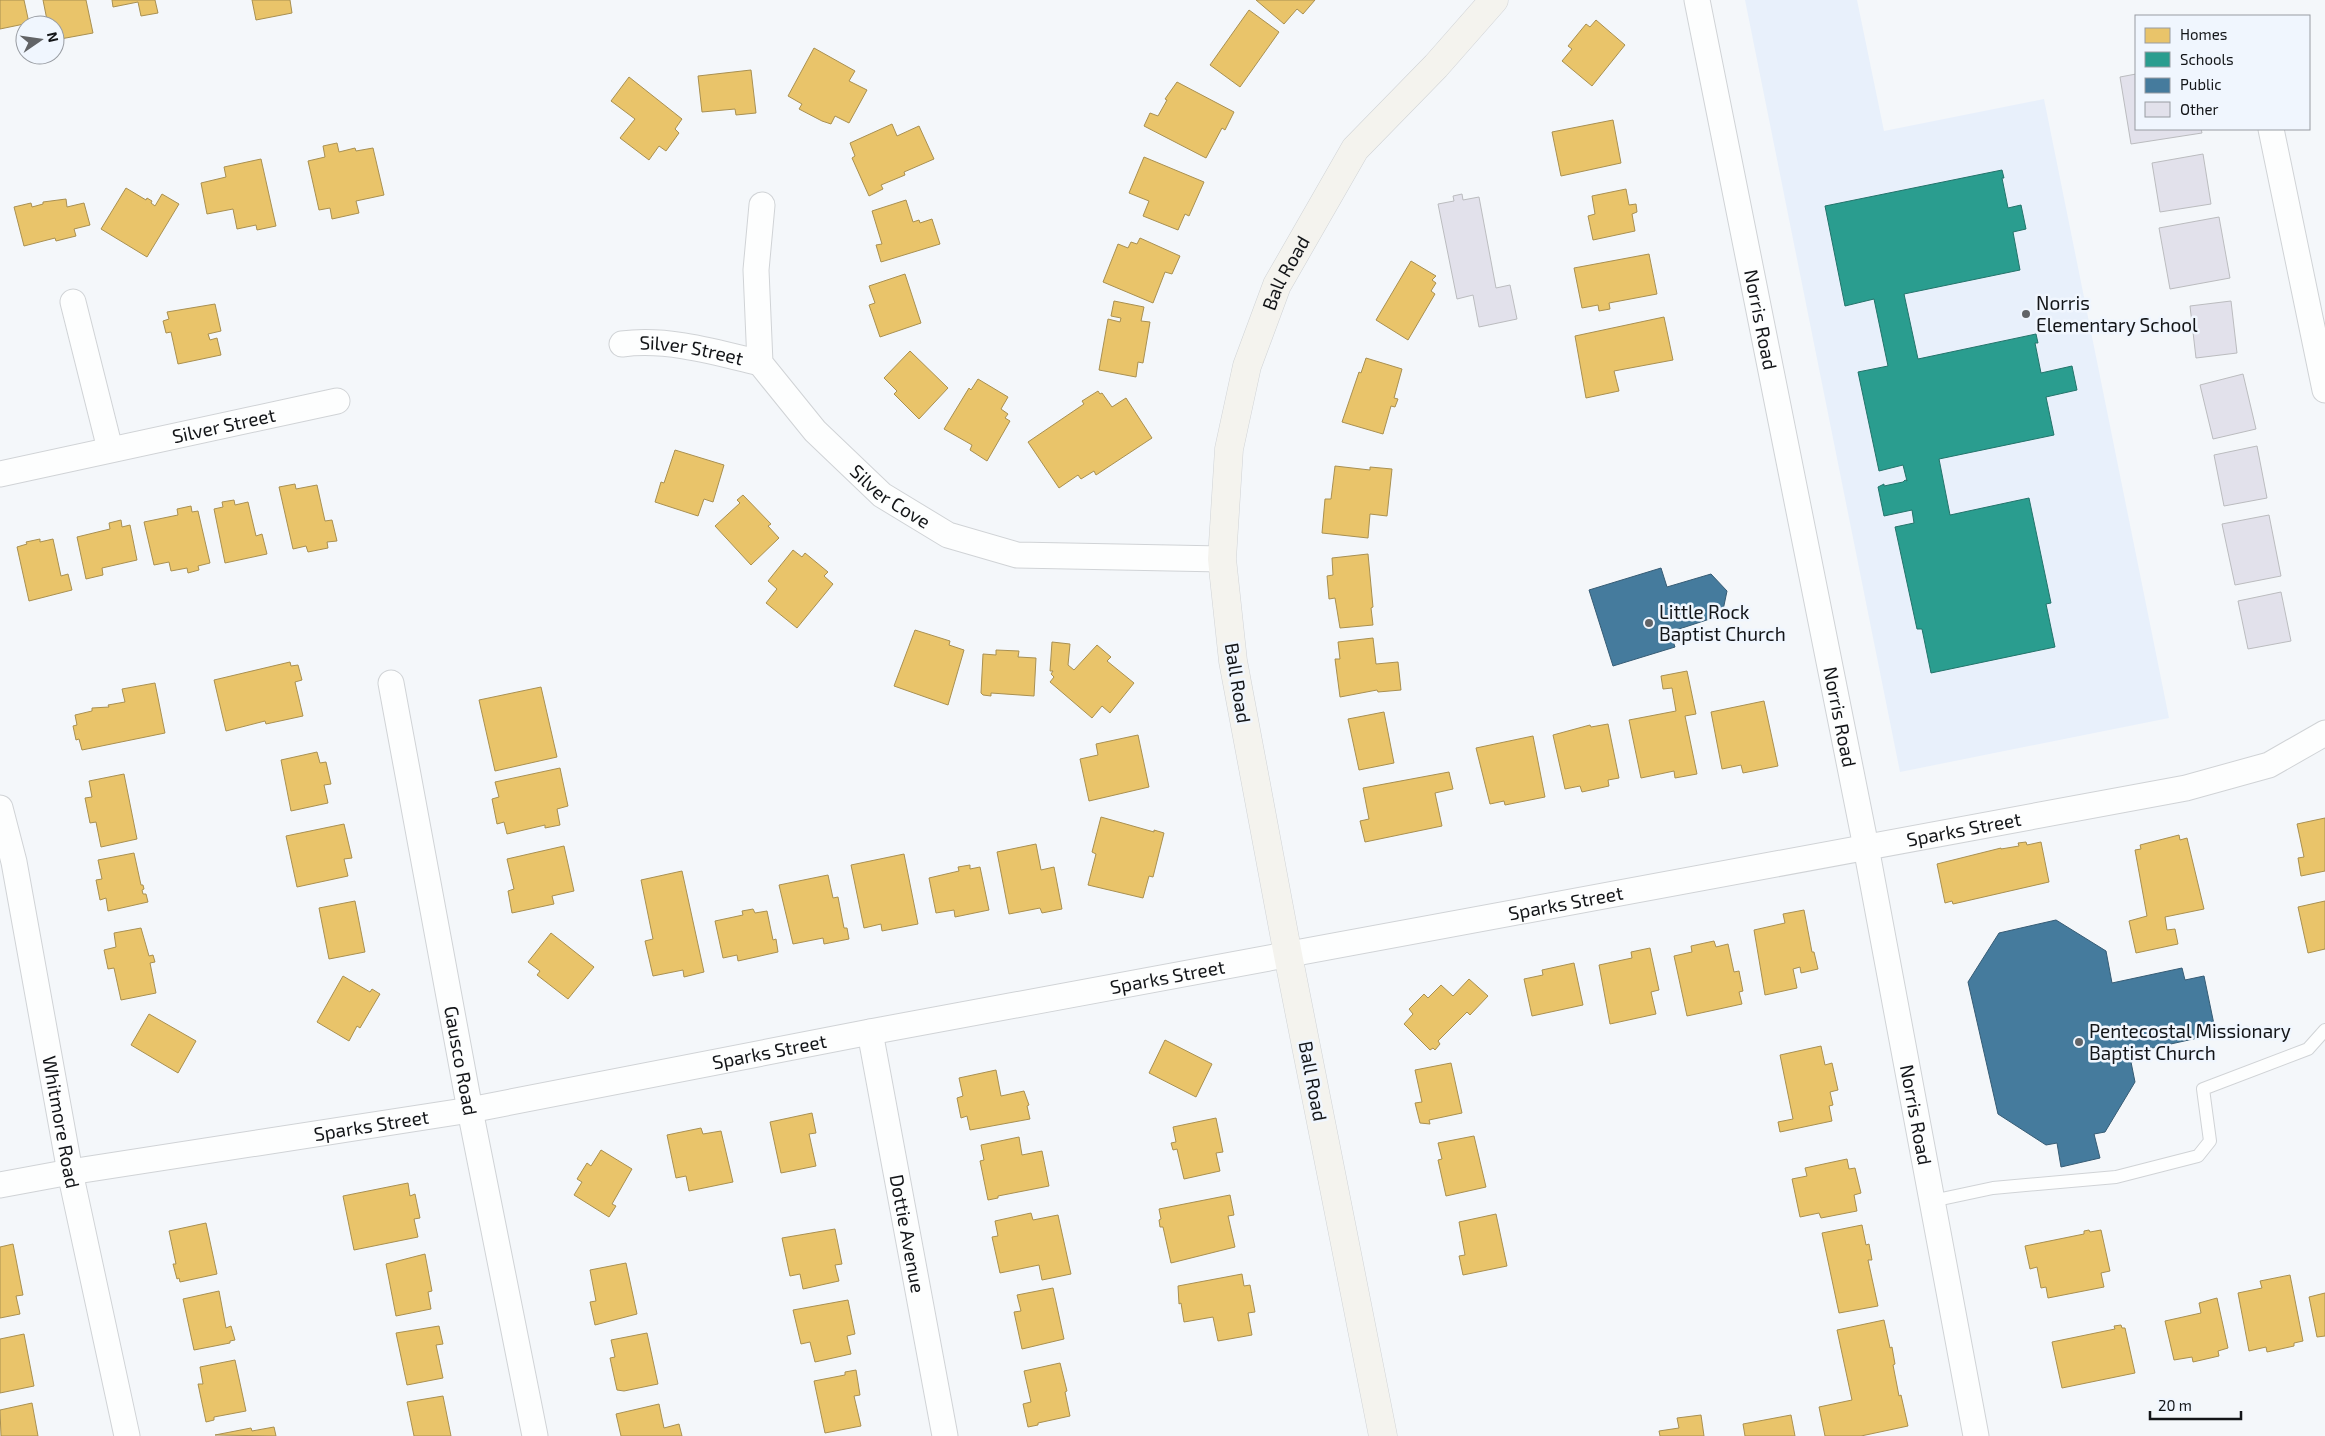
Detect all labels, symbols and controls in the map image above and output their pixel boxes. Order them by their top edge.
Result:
north arrow [15,15,65,65]
legend [2135,15,2310,130]
text: Homes [2180,25,2227,43]
text: N [44,30,63,44]
text: Schools [2180,50,2234,68]
text: Public [2180,75,2221,93]
text: Other [2180,100,2219,118]
street label: Ball Road [1257,231,1314,313]
street label: Norris Road [1740,267,1783,372]
place label: Norris Elementary School [2036,291,2198,336]
marker: Norris Elementary School [2020,308,2032,320]
street label: Silver Street [639,331,746,369]
street label: Silver Street [170,403,278,447]
street label: Silver Cove [846,459,935,533]
place label: Little Rock Baptist Church [1659,600,1786,645]
marker: Little Rock Baptist Church [1643,617,1655,629]
street label: Ball Road [1221,641,1256,725]
street label: Norris Road [1819,665,1862,769]
street label: Sparks Street [1905,807,2023,851]
street label: Sparks Street [1506,881,1625,924]
street label: Sparks Street [1108,954,1227,998]
street label: Gausco Road [440,1004,483,1117]
place label: Pentecostal Missionary Baptist Church [2089,1019,2291,1064]
street label: Sparks Street [710,1029,829,1074]
marker: Pentecostal Missionary Baptist Church [2073,1036,2085,1048]
street label: Ball Road [1294,1039,1333,1123]
street label: Whitmore Road [38,1054,85,1190]
street label: Norris Road [1896,1062,1937,1167]
street label: Sparks Street [312,1105,430,1145]
street label: Dottie Avenue [886,1172,930,1295]
scale bar [2150,1388,2241,1420]
text: 20 m [2158,1396,2192,1414]

